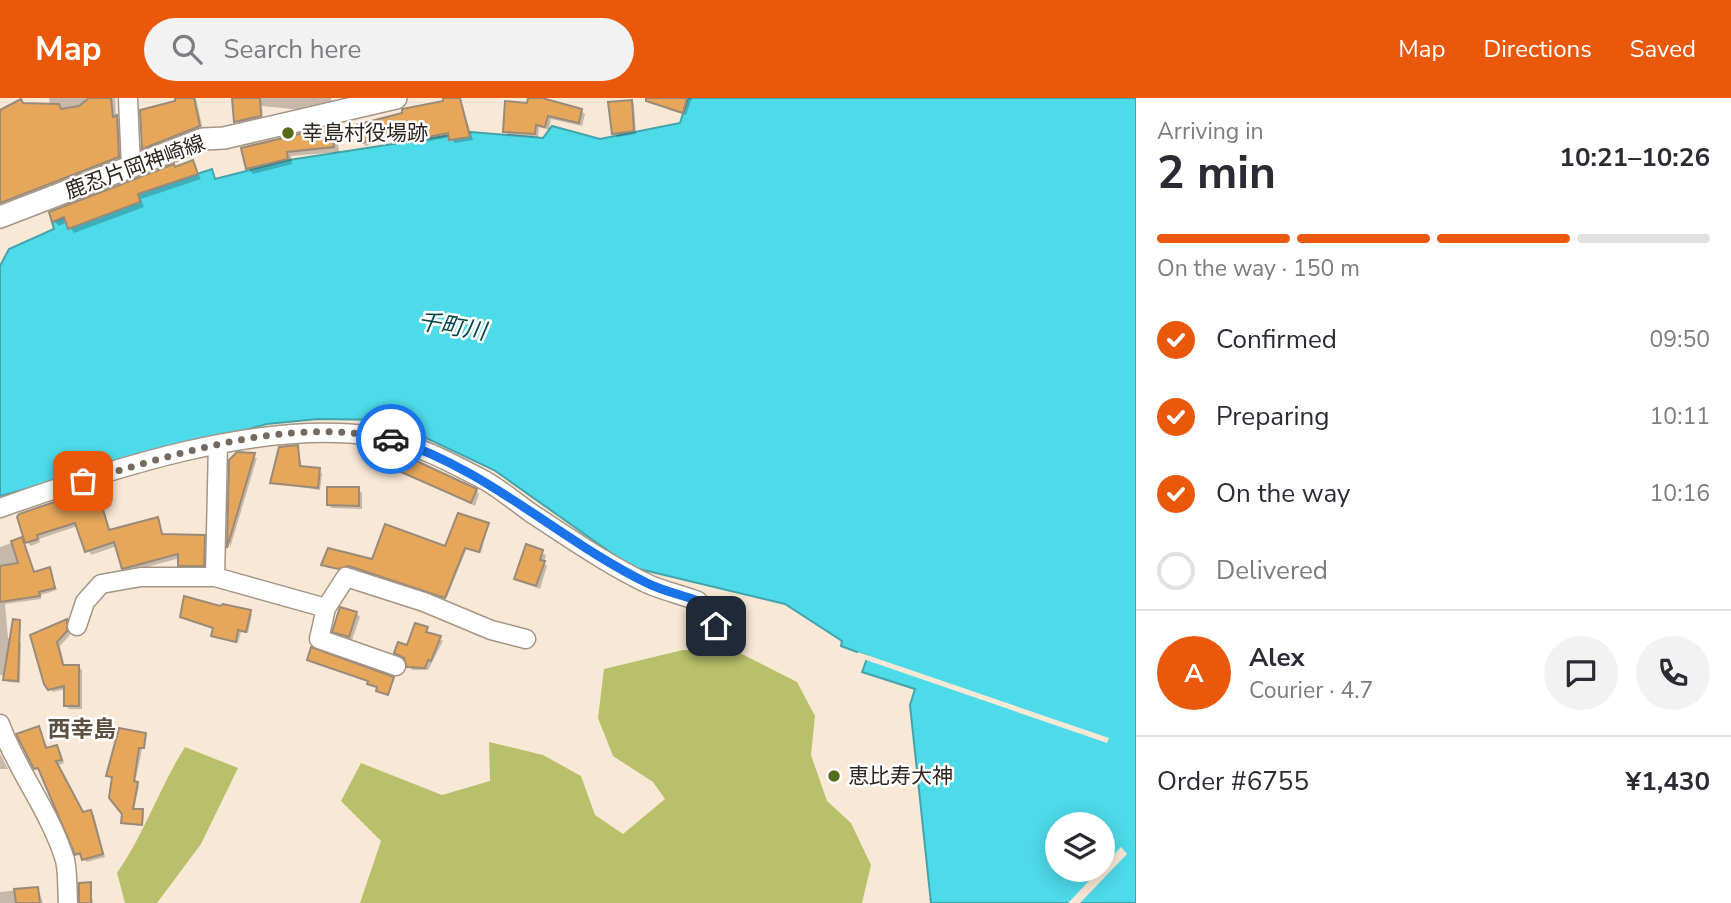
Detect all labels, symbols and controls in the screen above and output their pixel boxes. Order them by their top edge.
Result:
search box [144,18,634,81]
text: Map [35,27,102,72]
icon: search [168,30,206,68]
text: Search here [224,32,361,67]
text: Map [1398,33,1445,65]
text: Directions [1483,33,1592,65]
text: Saved [1630,33,1696,65]
text: Arriving in [1157,116,1264,147]
place label: 幸島村役場跡 [302,119,428,147]
marker: 幸島村役場跡 [280,125,296,141]
street label: 鹿忍片岡神崎線 [61,129,209,205]
text: 10:21–10:26 [1559,140,1710,175]
text: 2 min [1157,141,1276,204]
text: On the way · 150 m [1157,253,1360,284]
water label: 千町川 [415,306,491,348]
icon: check [1157,321,1195,359]
text: Confirmed [1216,322,1337,357]
text: 09:50 [1650,324,1710,355]
icon: check [1157,398,1195,436]
text: Preparing [1216,399,1329,434]
text: 10:11 [1650,401,1710,432]
courier [356,404,426,474]
icon: car [372,420,410,458]
pin [53,451,113,511]
icon: bag [64,462,102,500]
icon: check [1157,475,1195,513]
text: On the way [1216,476,1350,511]
text: 10:16 [1650,478,1710,509]
text: Delivered [1216,553,1328,588]
pin [686,596,746,656]
icon: home [697,607,735,645]
button: chat [1544,636,1618,710]
button: phone [1636,636,1710,710]
text: Alex [1249,640,1305,675]
text: A [1184,656,1204,691]
text: Courier · 4.7 [1249,675,1373,706]
district label: 西幸島 [48,714,117,745]
place label: 恵比寿大神 [848,762,953,790]
text: Order #6755 [1157,764,1309,799]
text: ¥1,430 [1626,764,1710,799]
marker: 恵比寿大神 [826,768,842,784]
map controls [1045,812,1115,882]
button: layers [1045,812,1115,882]

